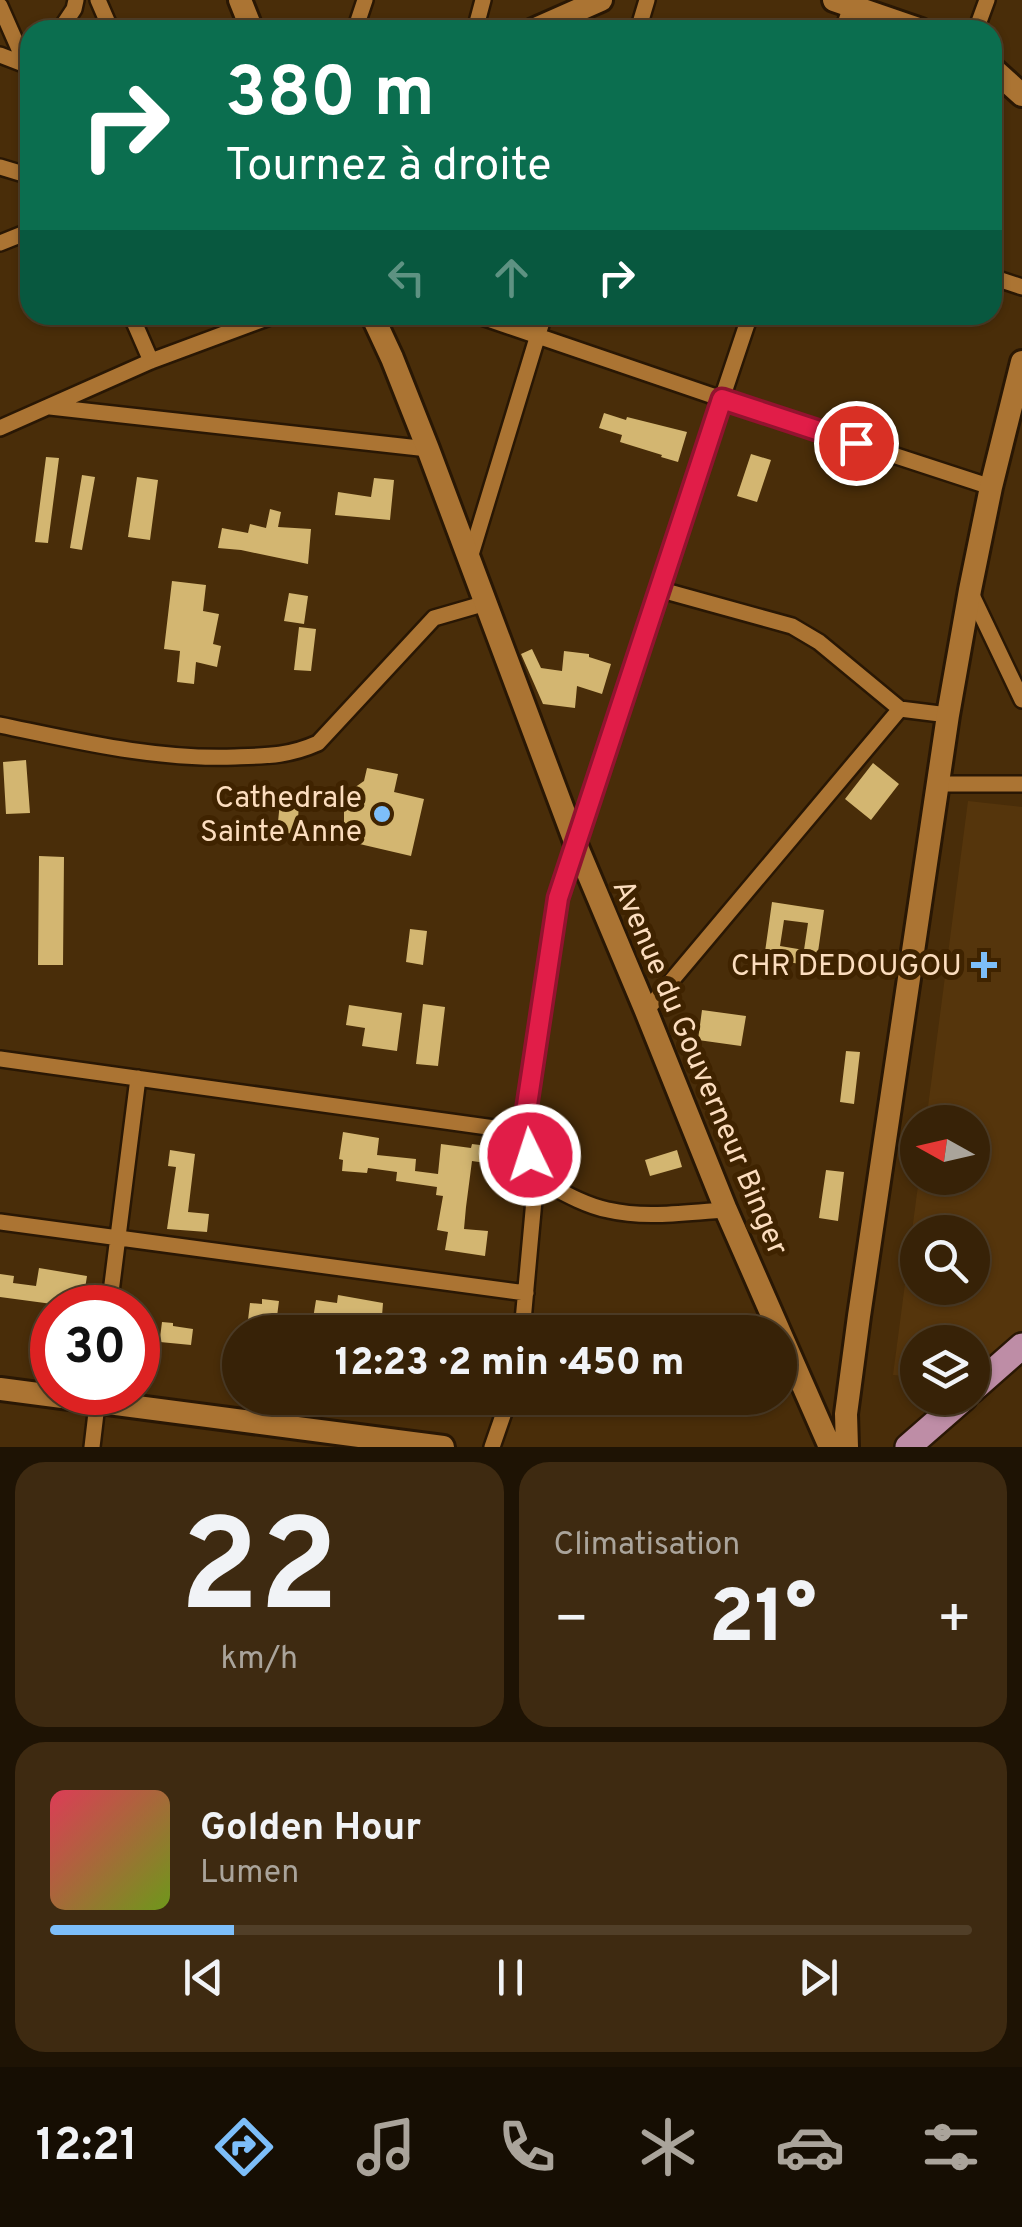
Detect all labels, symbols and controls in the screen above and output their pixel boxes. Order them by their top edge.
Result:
text: 380 m [225,52,435,141]
icon: right [60,60,190,190]
text: Tournez à droite [225,139,552,196]
icon: left [379,250,434,305]
icon: ahead [484,250,539,305]
icon: right [589,250,644,305]
pin [814,401,899,486]
icon: arrive [829,416,884,471]
place label: Cathedrale Sainte Anne [200,781,362,852]
marker: Cathedrale Sainte Anne [371,803,393,825]
street label: Avenue du Gouverneur Binger [603,874,795,1262]
place label: CHR DEDOUGOU [731,949,962,986]
marker: CHR DEDOUGOU [971,952,997,978]
position arrow [478,1103,582,1207]
north arrow [900,1105,990,1195]
map controls [900,1105,990,1415]
button: search [900,1215,990,1305]
speed limit sign: 30 [30,1285,160,1415]
button: layers [900,1325,990,1415]
text: 12:23 · 2 min · 450 m [335,1340,684,1389]
text: 22 [180,1492,339,1657]
text: Climatisation [554,1526,740,1566]
text: 21° [709,1574,817,1669]
text: − [554,1587,589,1657]
text: + [937,1587,972,1657]
text: km/h [220,1640,298,1680]
text: Golden Hour [200,1805,421,1854]
text: Lumen [200,1854,299,1894]
icon: previous [176,1950,231,2005]
icon: pause [483,1950,538,2005]
icon: next [791,1950,846,2005]
icon: directions [209,2112,279,2182]
icon: music [351,2112,421,2182]
icon: phone [492,2112,562,2182]
icon: climate [633,2112,703,2182]
icon: car [775,2112,845,2182]
icon: filters [916,2112,986,2182]
text: 12:21 [36,2119,138,2176]

